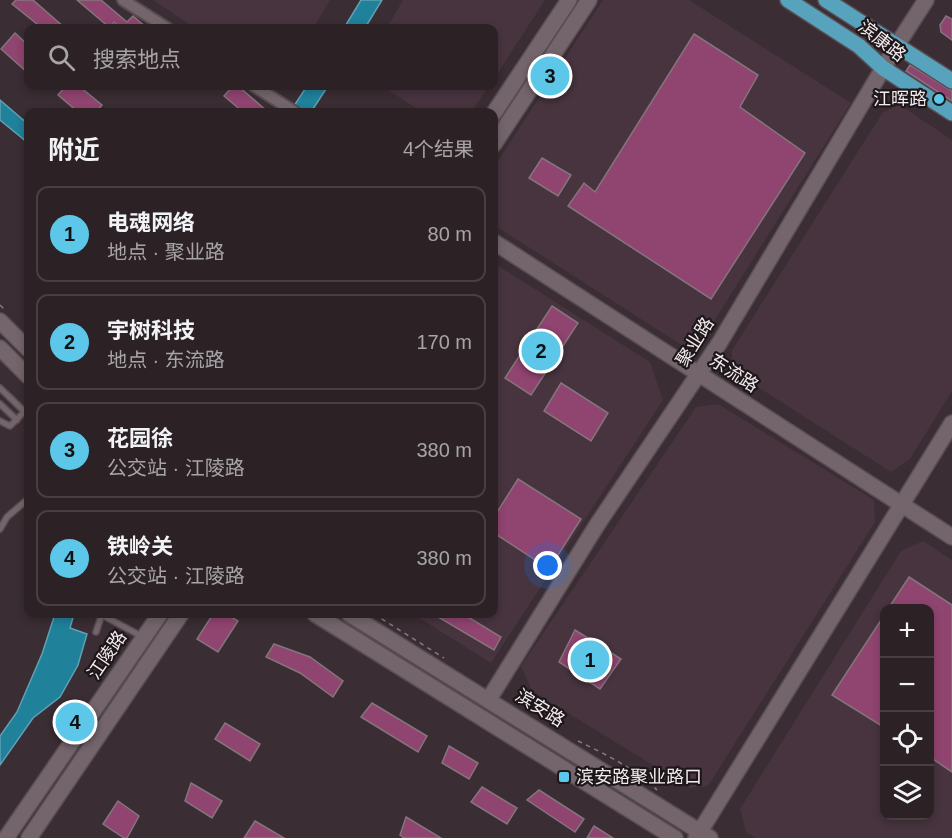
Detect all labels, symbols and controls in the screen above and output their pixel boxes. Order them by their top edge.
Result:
street label: 滨康路 [855,16,909,66]
search box [24,24,498,90]
icon: search [45,41,78,74]
text: 搜索地点 [93,47,181,72]
pin: 3 [530,54,570,98]
place label: 江晖路 [873,89,927,109]
marker: 江晖路 [932,92,946,106]
text: 附近 [48,135,100,165]
text: 4个结果 [403,138,474,160]
text: 电魂网络 [107,210,195,235]
text: 1 [64,223,75,245]
text: 80 m [428,223,472,245]
text: 地点 · 聚业路 [107,241,225,263]
street label: 聚业路 [672,314,718,370]
text: 宇树科技 [107,318,195,343]
pin: 2 [522,328,560,374]
text: 2 [64,331,75,353]
text: 170 m [416,331,472,353]
text: 地点 · 东流路 [107,349,225,371]
street label: 东流路 [706,350,762,396]
text: 花园徐 [107,426,173,451]
text: 3 [64,439,75,461]
text: 380 m [416,439,472,461]
text: 公交站 · 江陵路 [107,457,245,479]
text: 铁岭关 [107,534,173,559]
text: 4 [64,547,75,569]
text: 380 m [416,547,472,569]
your location [533,551,562,580]
text: 公交站 · 江陵路 [107,565,245,587]
map controls [880,604,934,820]
button: + [880,604,934,658]
street label: 江陵路 [84,627,130,683]
pin: 1 [570,638,610,682]
button: − [880,658,934,712]
street label: 滨安路 [512,685,568,731]
pin: 4 [56,700,94,744]
button: locate [880,712,934,766]
button: layers [880,766,934,820]
place label: 滨安路聚业路口 [576,767,702,787]
marker: 滨安路聚业路口 [557,770,571,784]

